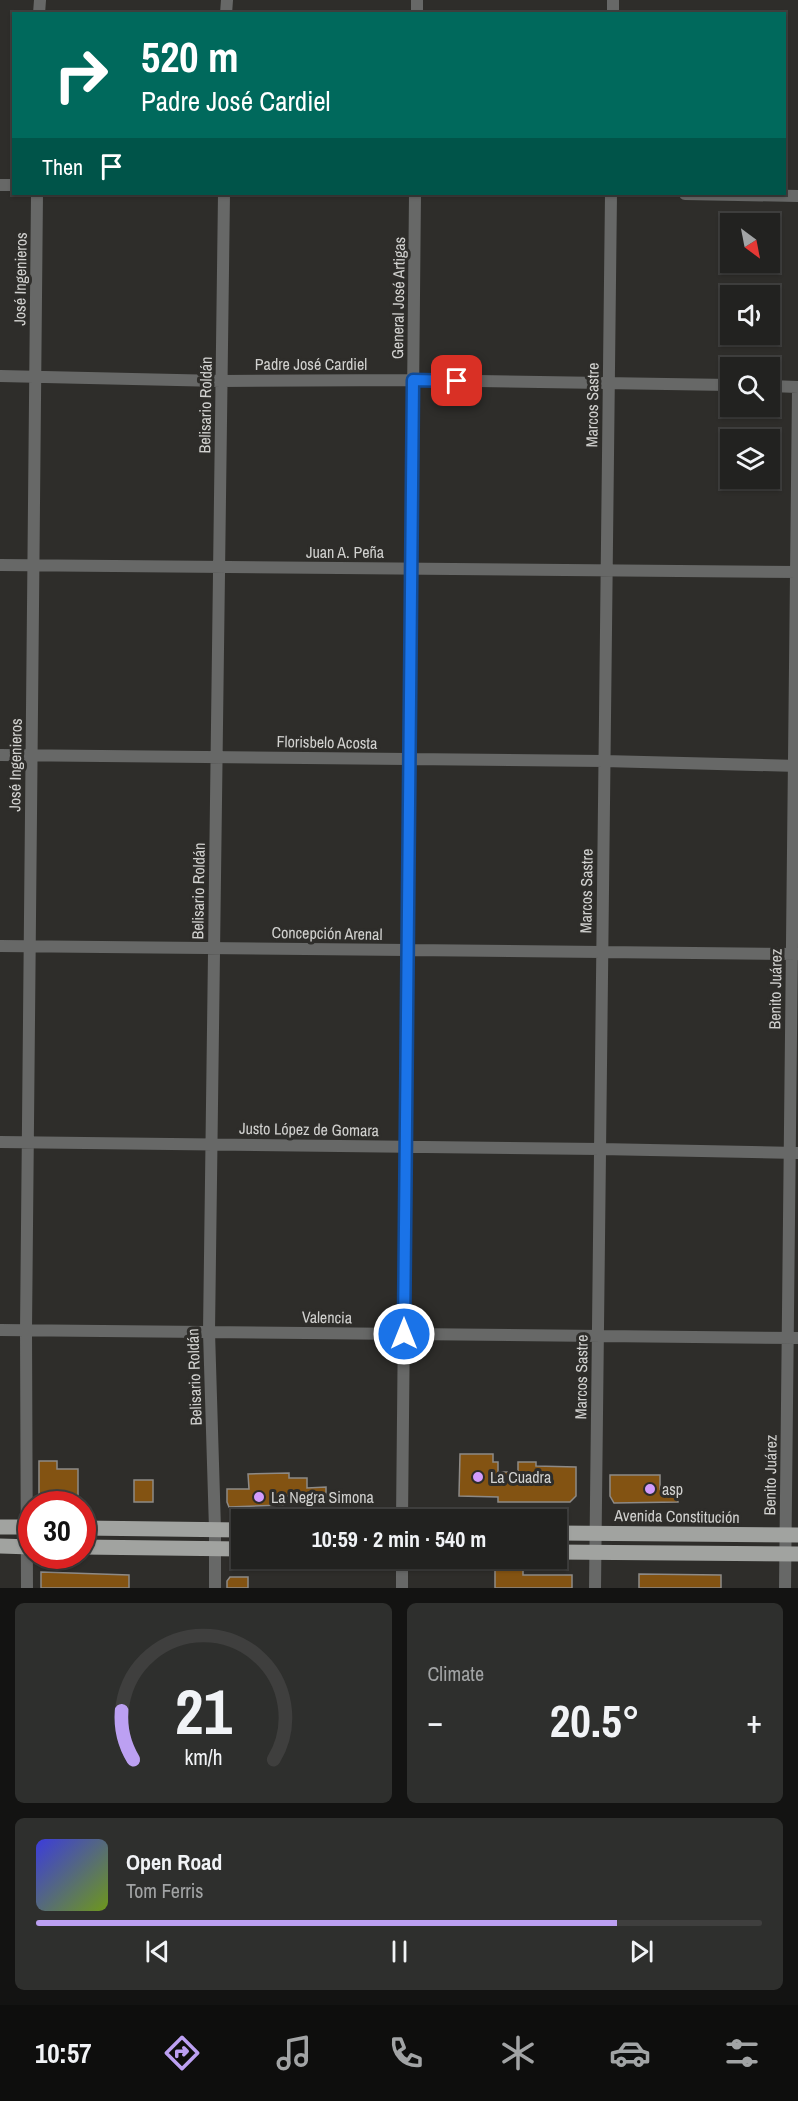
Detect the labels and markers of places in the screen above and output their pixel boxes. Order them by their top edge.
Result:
pin [431,355,482,406]
place label: La Cuadra [490,1466,552,1488]
marker: La Cuadra [471,1470,485,1484]
place label: asp [662,1478,683,1500]
marker: asp [643,1482,657,1496]
place label: La Negra Simona [271,1486,375,1508]
marker: La Negra Simona [252,1490,266,1504]

